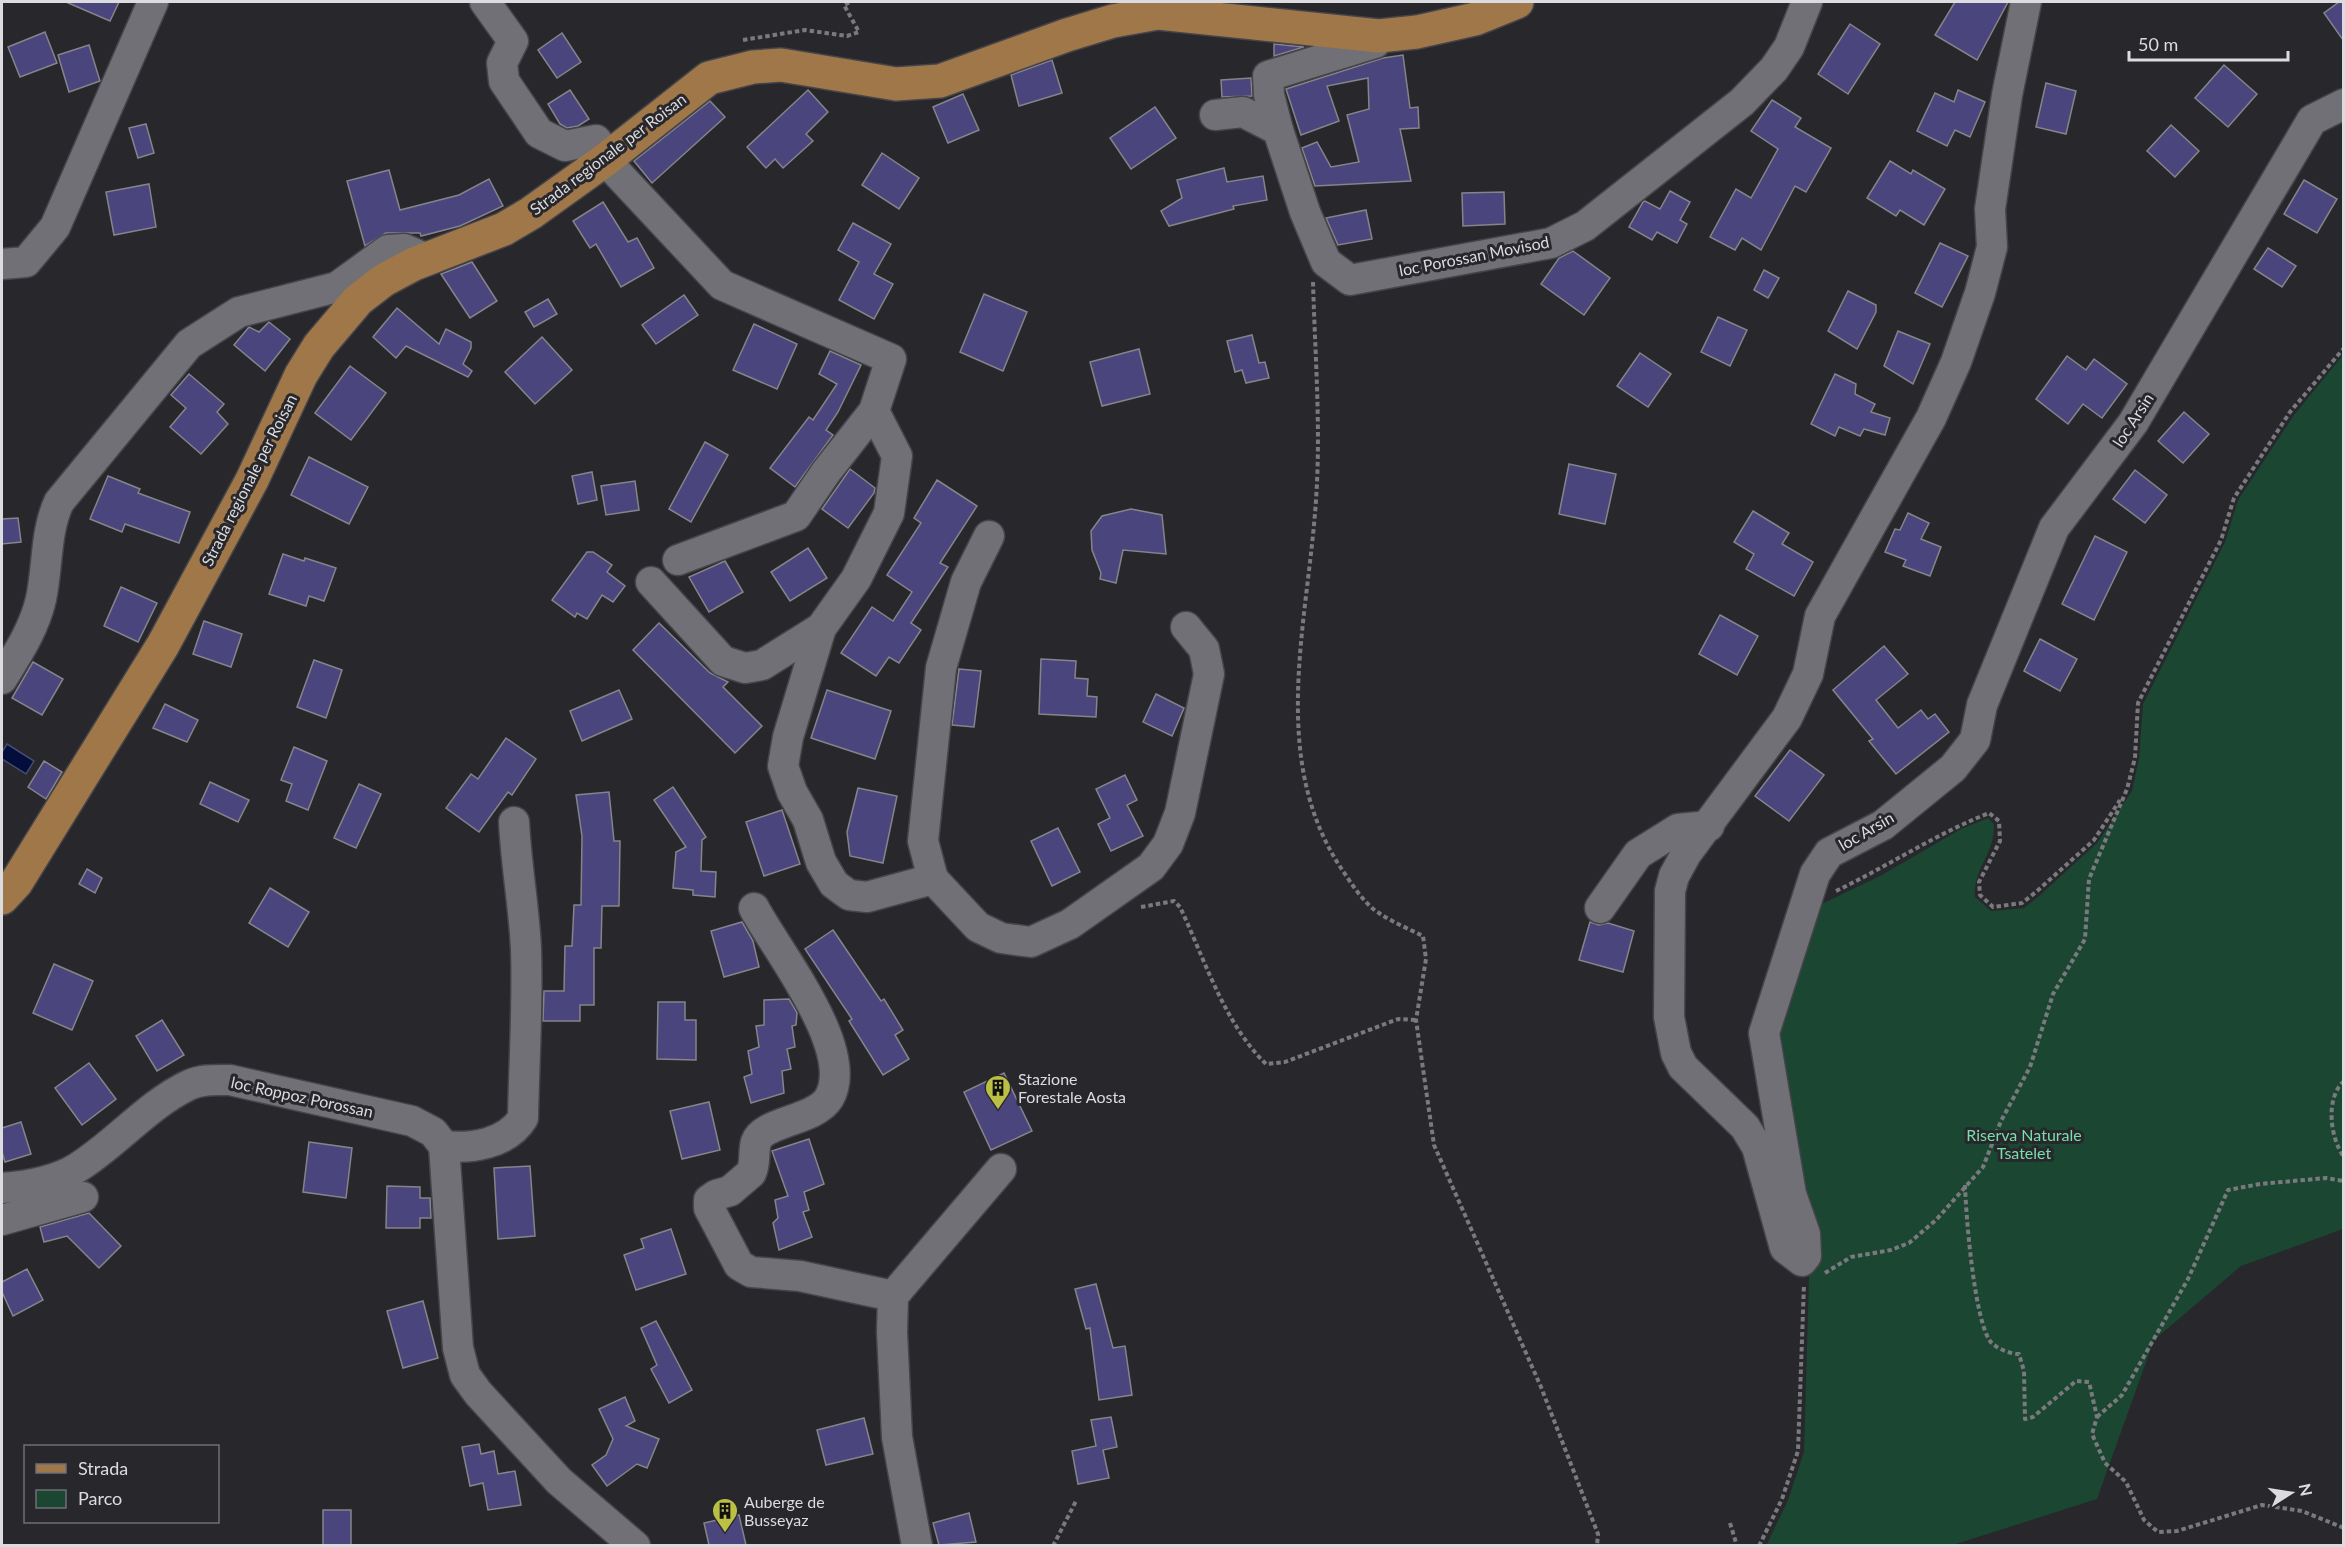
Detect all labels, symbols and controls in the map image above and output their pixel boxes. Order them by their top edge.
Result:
scale bar [2129,24,2288,62]
text: 50 m [2138,33,2178,55]
street label: Strada regionale per Roisan [526,89,689,218]
street label: loc Porossan Movisod [1397,232,1551,279]
street label: loc Arsin [2108,389,2157,450]
street label: Strada regionale per Roisan [197,391,300,569]
street label: loc Arsin [1835,807,1897,854]
place label: Stazione Forestale Aosta [1018,1069,1126,1106]
street label: loc Roppoz Porossan [229,1072,375,1121]
building icon: Stazione Forestale Aosta [983,1073,1013,1111]
park label: Riserva Naturale Tsatelet [1966,1125,2082,1162]
legend [24,1445,219,1523]
text: Strada [78,1457,128,1479]
north arrow [2261,1463,2321,1523]
text: N [2296,1482,2317,1498]
text: Parco [78,1487,122,1509]
place label: Auberge de Busseyaz [744,1492,825,1529]
building icon: Auberge de Busseyaz [710,1496,740,1534]

